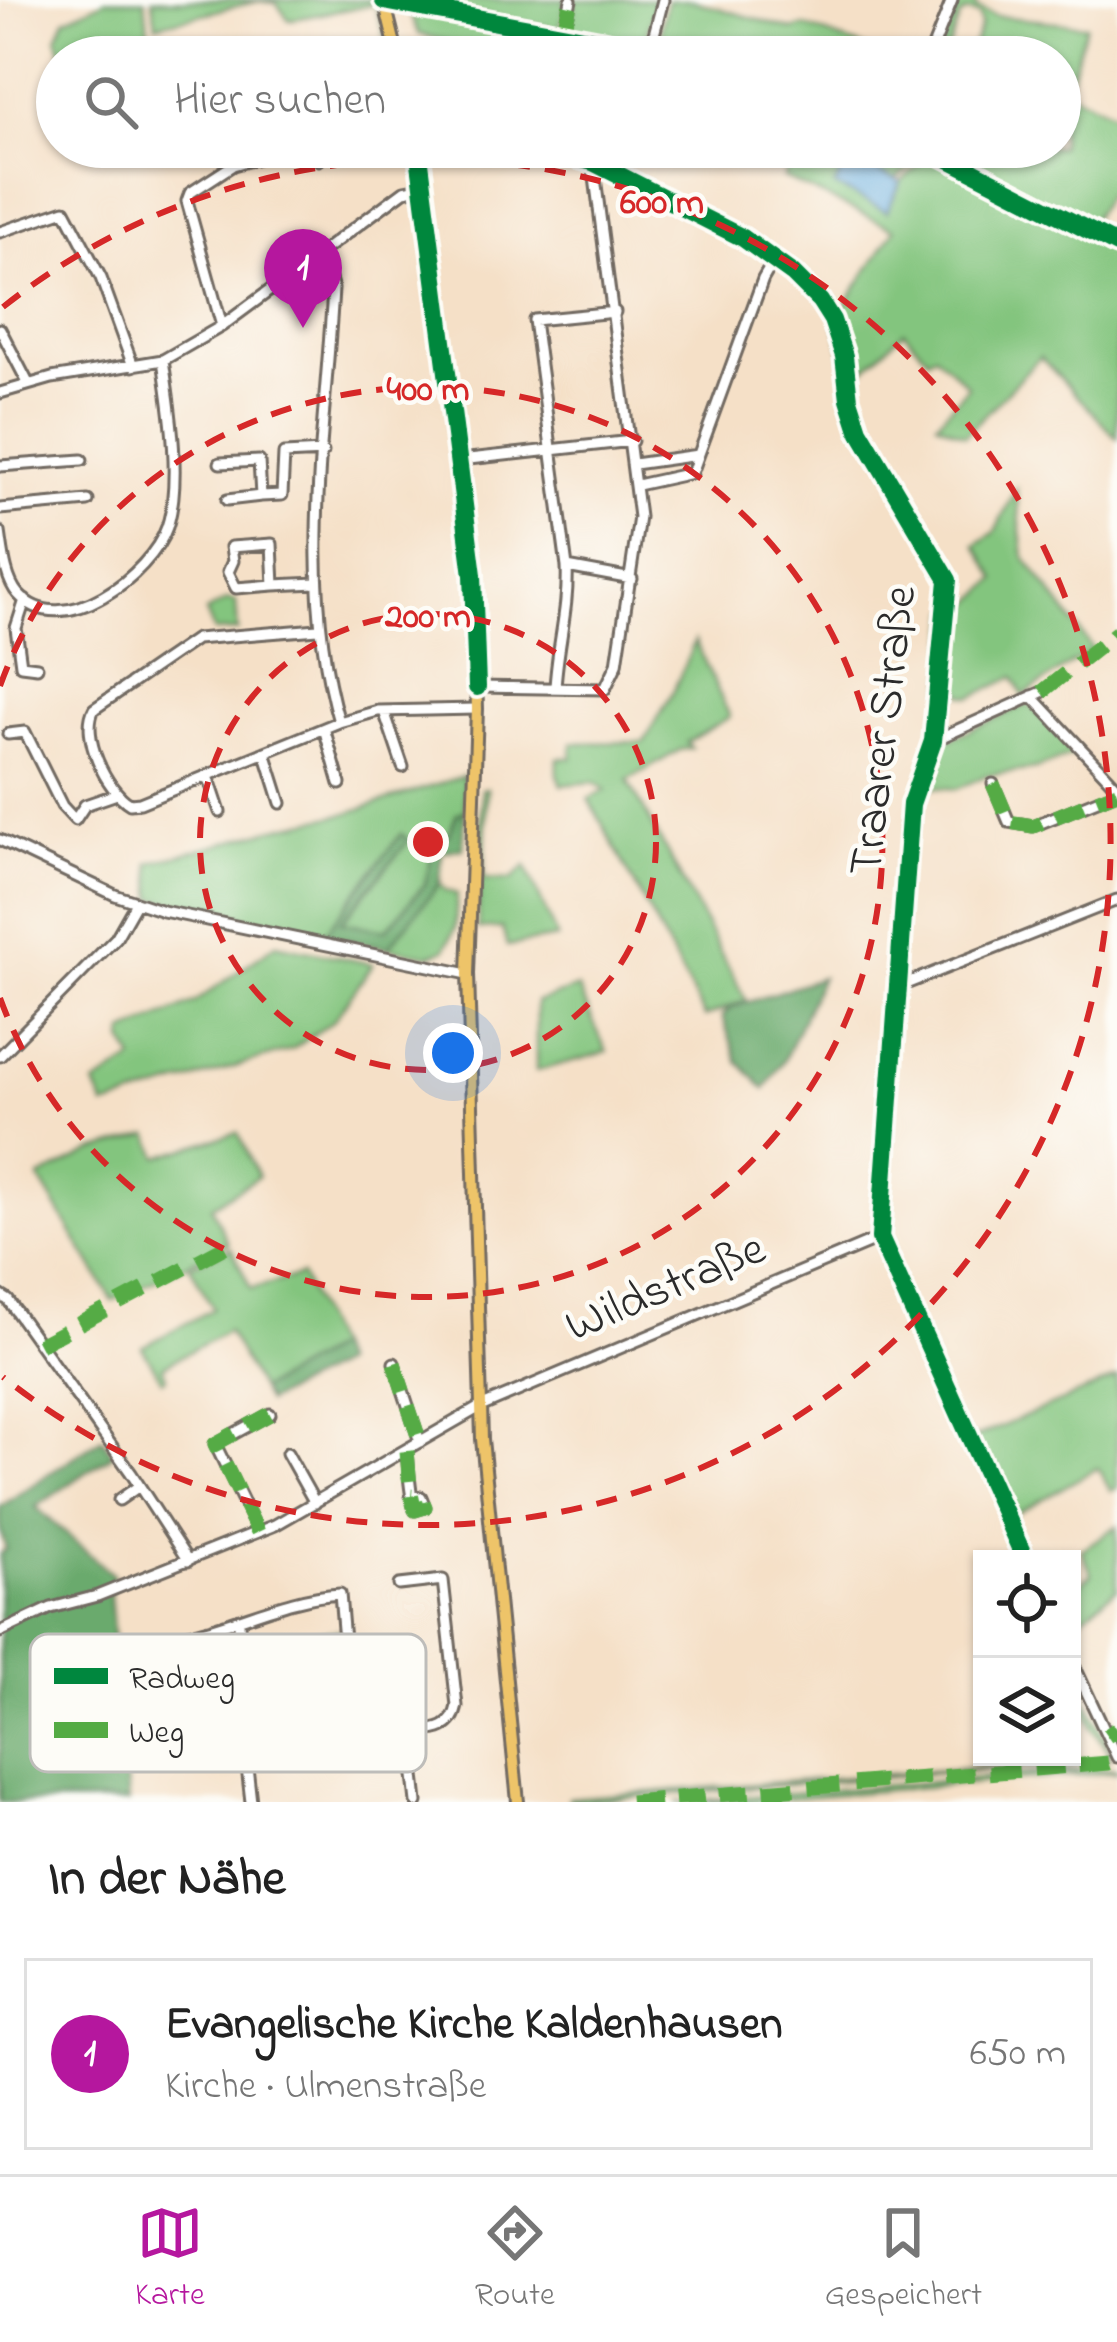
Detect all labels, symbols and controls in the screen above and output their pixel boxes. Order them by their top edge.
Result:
search box [36,36,1081,168]
icon: search [78,69,144,135]
text: Hier suchen [174,69,386,135]
text: 600 m [620,178,704,231]
pin: 1 [264,229,342,328]
text: 400 m [387,365,469,418]
street label: Traarer Straße [832,581,938,880]
text: 200 m [384,592,471,645]
centre of rings [407,821,449,863]
your location [423,1023,483,1083]
street label: Wildstraße [555,1215,777,1362]
map controls [973,1550,1081,1766]
button: locate [973,1550,1081,1658]
legend [30,1634,426,1772]
text: Radweg [129,1656,235,1704]
button: layers [973,1658,1081,1766]
text: Weg [129,1710,184,1758]
text: In der Nähe [48,1843,285,1918]
text: Evangelische Kirche Kaldenhausen [165,1993,782,2059]
text: 1 [84,2026,96,2083]
text: 650 m [970,2026,1066,2083]
text: Kirche · Ulmenstraße [165,2059,486,2116]
tab: Karte [135,2200,205,2320]
tab: Route [475,2200,555,2320]
tab: Gespeichert [825,2200,982,2320]

